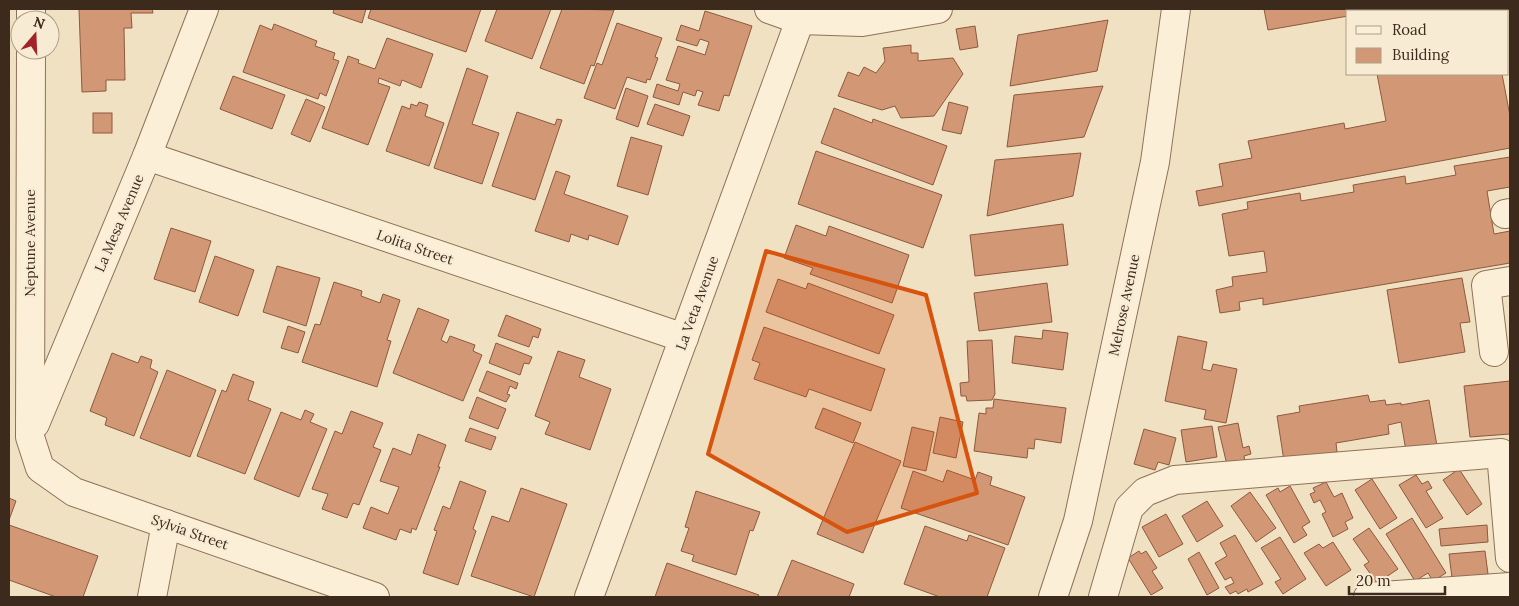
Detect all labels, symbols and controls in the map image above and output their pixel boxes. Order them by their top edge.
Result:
north arrow [10,10,60,60]
legend [1346,10,1509,75]
text: N [31,12,47,33]
text: Road [1392,20,1427,39]
text: Building [1392,45,1450,64]
street label: La Mesa Avenue [90,171,148,275]
street label: Neptune Avenue [21,189,39,297]
street label: Lolita Street [374,225,456,269]
street label: Melrose Avenue [1104,252,1144,358]
street label: La Veta Avenue [672,253,723,353]
street label: Sylvia Street [149,510,232,554]
scale bar [1349,564,1445,596]
text: 20 m [1356,571,1391,590]

